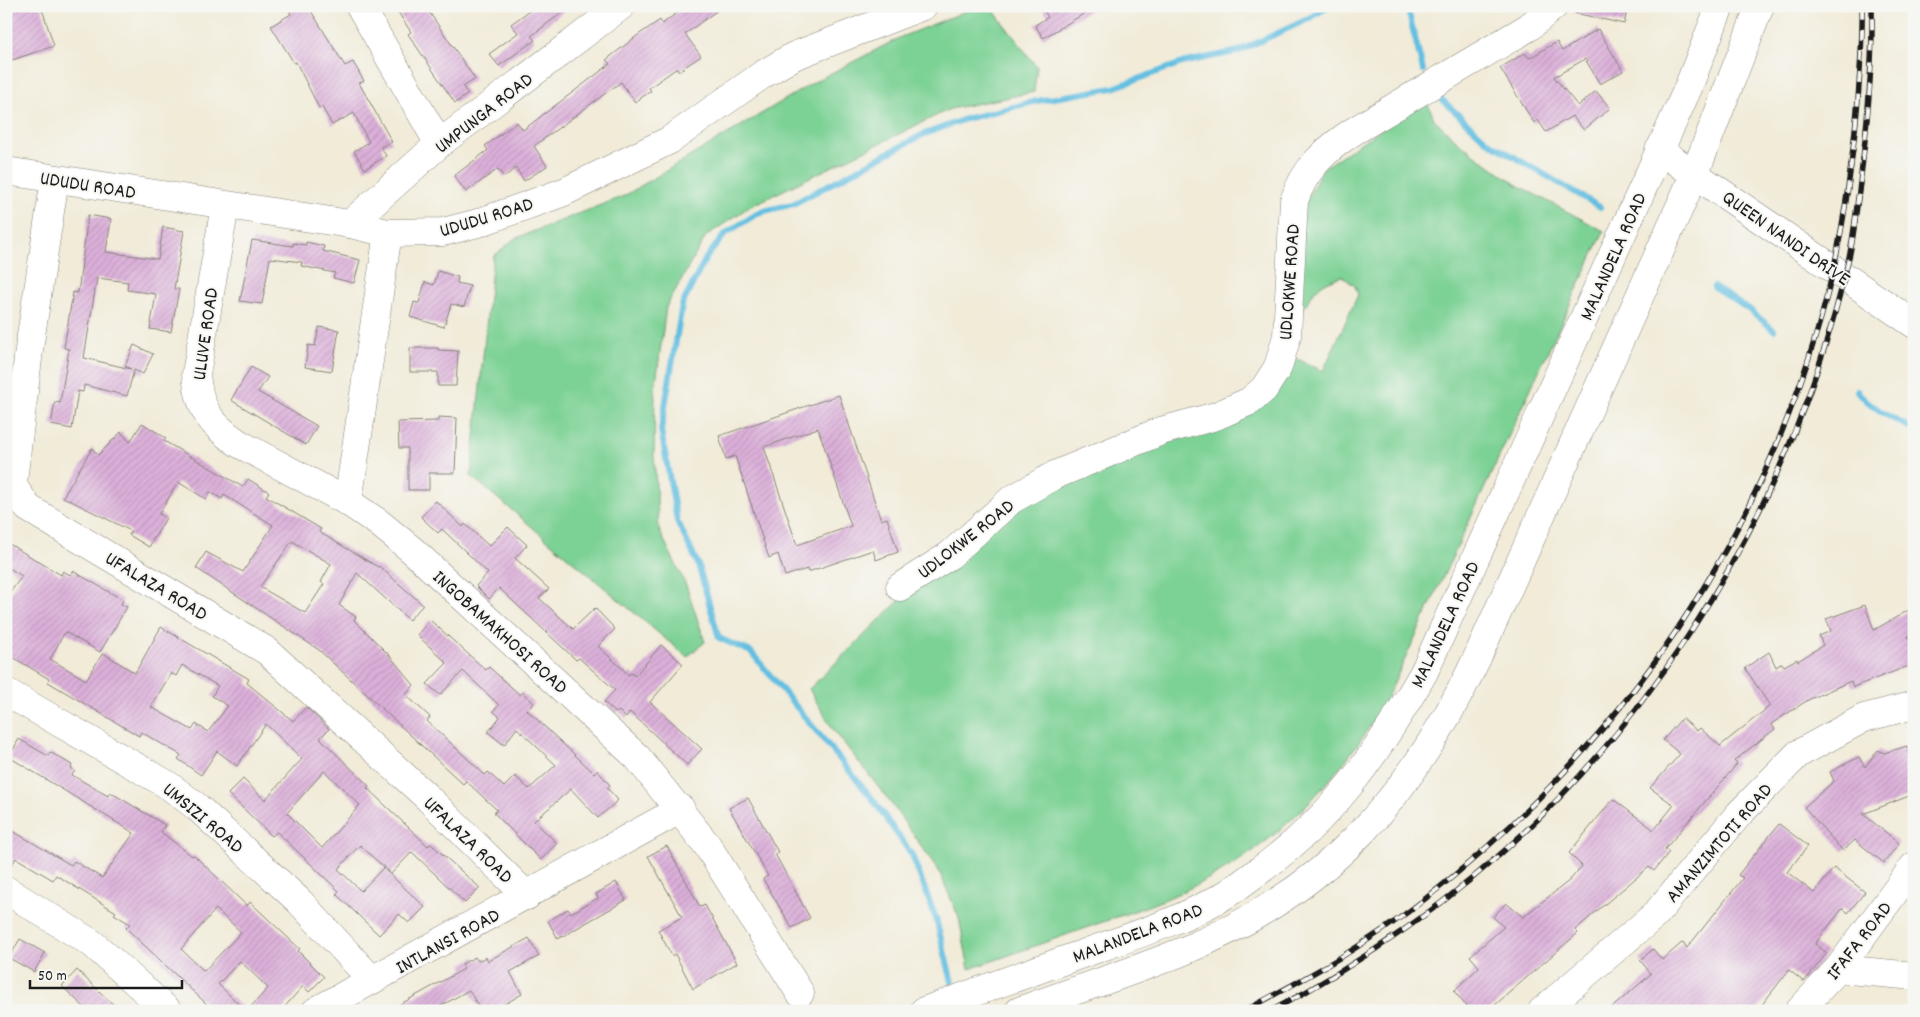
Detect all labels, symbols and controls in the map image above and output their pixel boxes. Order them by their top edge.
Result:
street label: UMPUNGA ROAD [430,67,540,162]
street label: UDUDU ROAD [38,166,137,208]
street label: QUEEN NANDI DRIVE [1716,185,1855,294]
street label: MALANDELA ROAD [1574,189,1655,326]
street label: UDUDU ROAD [437,191,537,246]
street label: UDLOKWE ROAD [1273,223,1309,341]
street label: ULUVE ROAD [187,286,227,383]
street label: UDLOKWE ROAD [912,493,1021,587]
street label: UFALAZA ROAD [99,546,212,629]
street label: MALANDELA ROAD [1405,557,1488,693]
street label: INGOBAMAKHOSI ROAD [425,565,573,702]
street label: UMSIZI ROAD [155,777,249,862]
street label: AMANZIMTOTI ROAD [1660,778,1780,910]
street label: UFALAZA ROAD [416,791,518,891]
street label: MALANDELA ROAD [1069,897,1207,972]
street label: IFAFA ROAD [1821,897,1900,987]
street label: INTLANSI ROAD [391,902,506,983]
scale bar [30,957,182,989]
text: 50 m [38,966,67,988]

